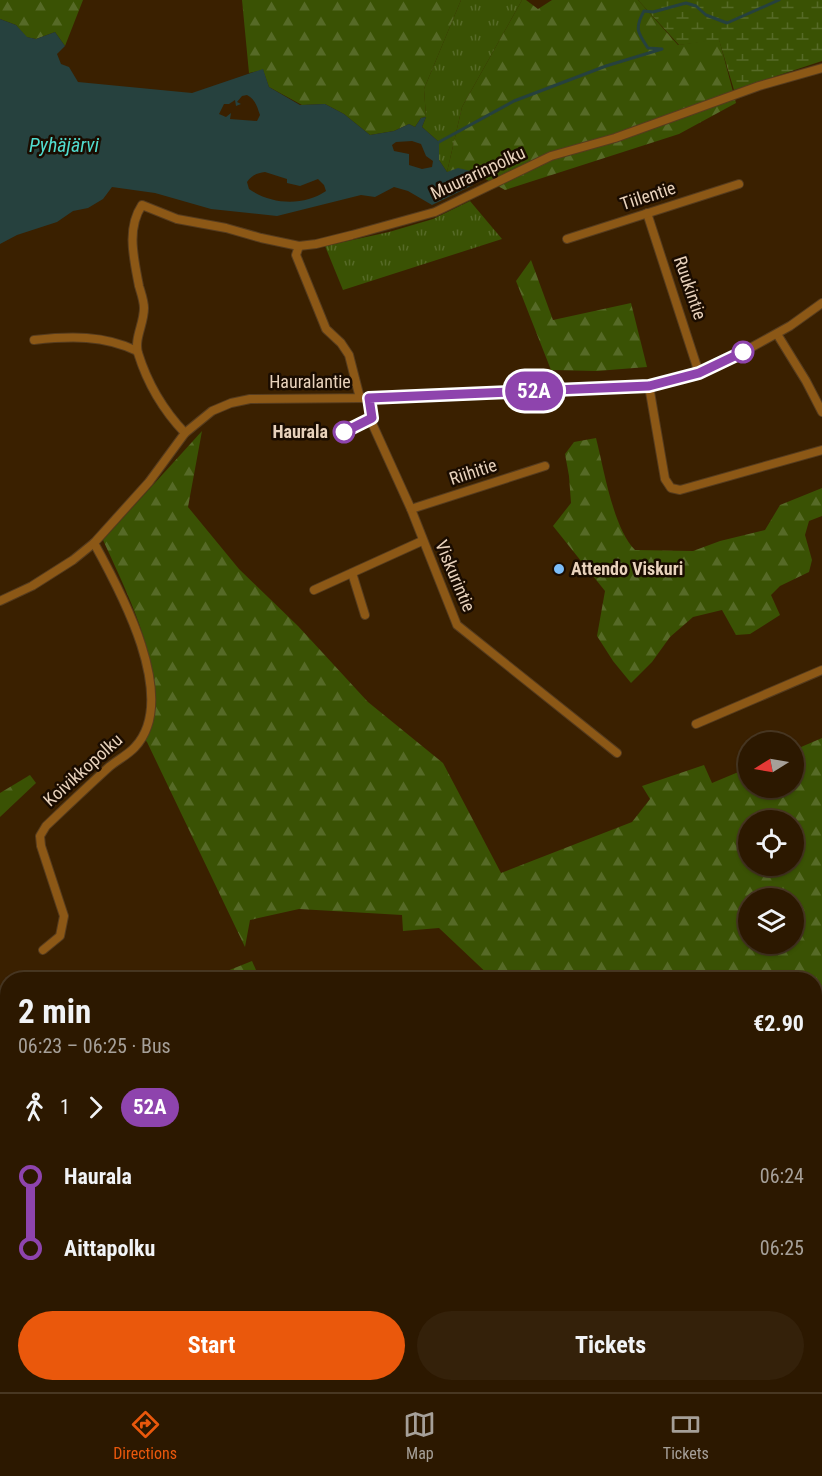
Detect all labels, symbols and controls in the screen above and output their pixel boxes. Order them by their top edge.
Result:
water label: Pyhäjärvi [29,133,100,157]
street label: Muurarinpolku [427,141,528,204]
street label: Tiilentie [618,177,678,214]
street label: Ruukintie [670,253,711,322]
unlabelled marker [732,341,754,363]
street label: Hauralantie [269,371,351,392]
line badge: 52A [500,372,568,410]
text: 52A [517,379,551,403]
place label: Haurala [272,421,328,442]
marker: Haurala [333,421,355,443]
street label: Riihitie [447,454,499,489]
street label: Viskurintie [431,537,480,615]
place label: Attendo Viskuri [571,558,683,579]
marker: Attendo Viskuri [552,562,566,576]
street label: Koivikkopolku [39,729,126,810]
north arrow [738,732,804,798]
map controls [738,732,804,954]
button: locate [738,810,804,876]
button: layers [738,888,804,954]
text: 2 min [18,992,91,1031]
text: €2.90 [753,1011,804,1036]
text: 06:23 – 06:25 · Bus [18,1034,171,1058]
icon: walk [18,1091,51,1124]
icon: forward [79,1091,112,1124]
text: 1 [60,1095,70,1119]
text: 52A [133,1095,167,1119]
text: Haurala [64,1164,132,1189]
text: 06:24 [760,1164,804,1188]
text: Aittapolku [64,1236,155,1261]
text: 06:25 [760,1236,804,1260]
button: Start [18,1311,405,1380]
button: Tickets [417,1311,804,1380]
tab: Directions [113,1408,177,1463]
tab: Map [403,1408,436,1463]
tab: Tickets [663,1408,709,1463]

